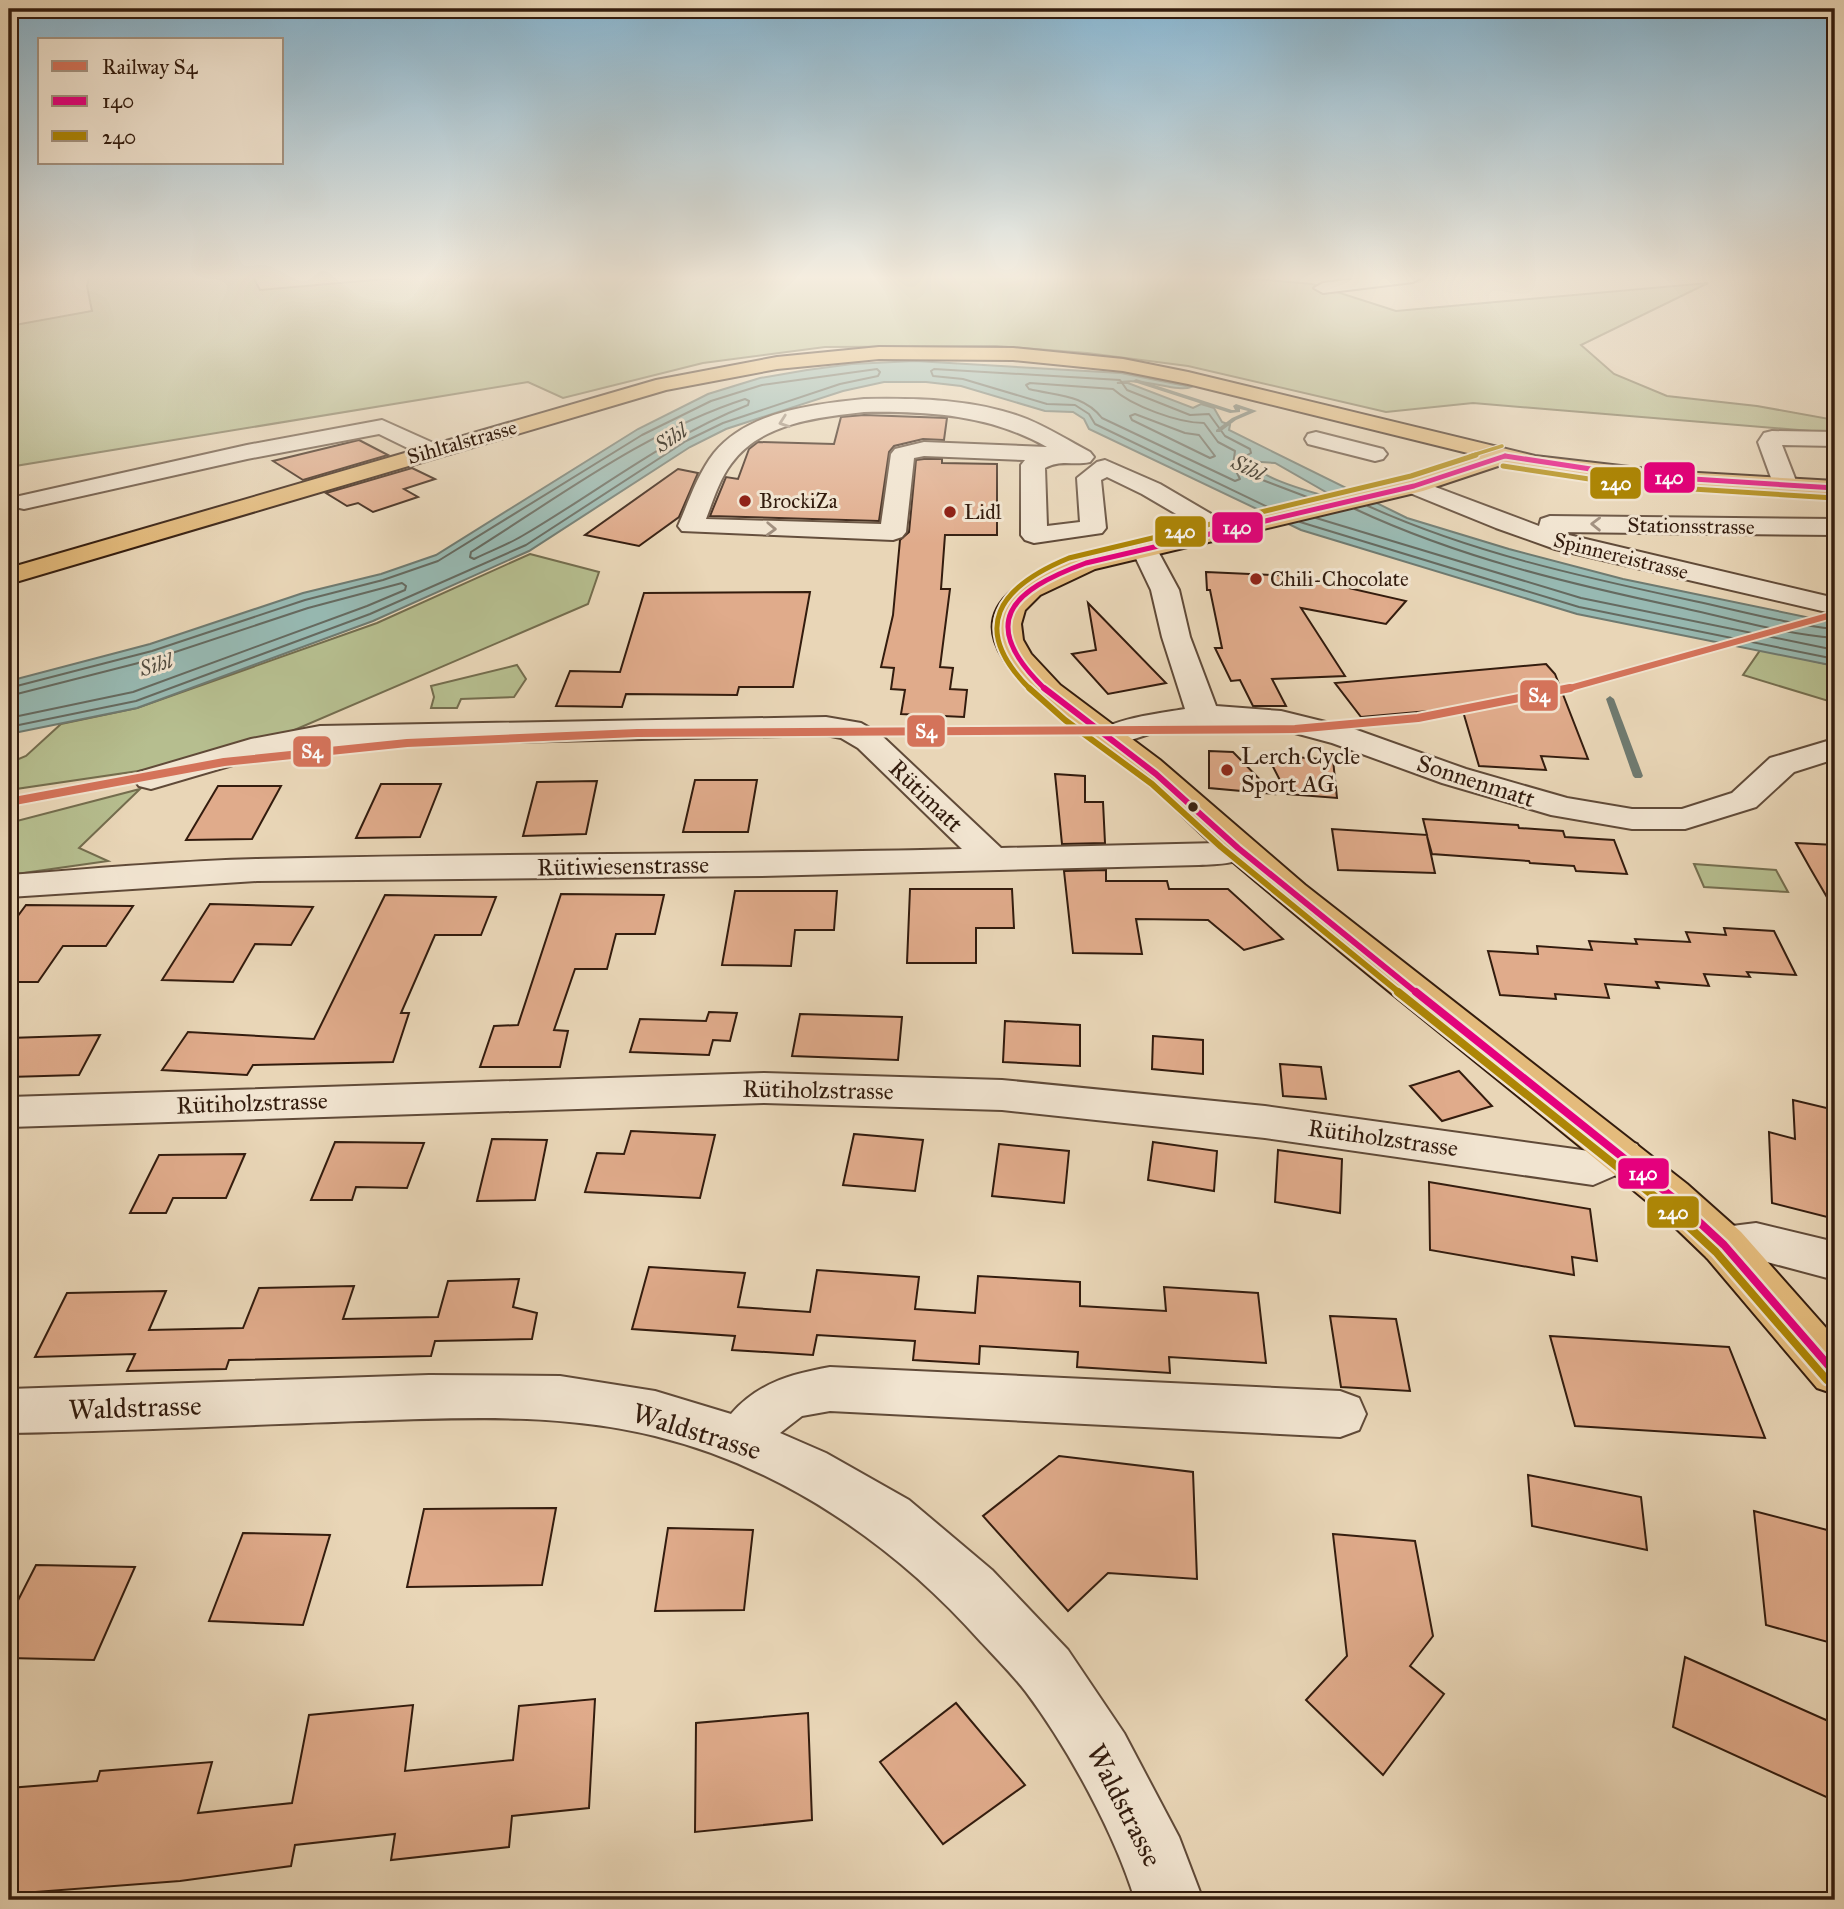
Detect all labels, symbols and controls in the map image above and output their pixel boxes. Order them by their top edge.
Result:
legend [38,38,284,164]
text: Railway S4 [102,54,199,80]
text: 140 [102,88,134,114]
text: 240 [102,124,136,150]
street label: Sihltalstrasse [404,414,520,470]
one-way arrow [778,414,790,428]
water label: Sihl [649,417,694,459]
water label: Sihl [1226,449,1271,488]
line badge: 140 [1643,461,1696,494]
line badge: 240 [1589,466,1642,500]
text: 140 [1654,466,1684,490]
text: 240 [1600,472,1632,496]
place label: BrockiZa [759,488,838,514]
marker: BrockiZa [737,493,753,509]
place label: Lidl [964,499,1002,525]
marker: Lidl [942,504,958,520]
line badge: 140 [1211,511,1264,544]
street label: Stationsstrasse [1627,512,1755,540]
line badge: 240 [1154,515,1207,548]
text: 140 [1222,516,1252,540]
one-way arrow [1590,517,1601,532]
text: 240 [1164,520,1196,544]
one-way arrow [765,521,776,536]
street label: Spinnereistrasse [1551,527,1691,585]
place label: Chili-Chocolate [1270,566,1409,592]
marker: Chili-Chocolate [1248,571,1264,587]
water label: Sihl [135,647,178,683]
line badge: S4 [1519,679,1559,712]
text: S4 [1528,684,1551,708]
line badge: S4 [906,714,946,748]
text: S4 [915,720,938,744]
line badge: S4 [292,735,332,768]
text: S4 [301,740,324,764]
place label: Lerch Cycle Sport AG [1241,741,1360,799]
street label: Sonnenmatt [1413,748,1539,814]
street label: Rütimatt [883,753,970,839]
marker: Lerch Cycle Sport AG [1219,762,1235,778]
unlabelled marker [1186,800,1200,814]
street label: Rütiwiesenstrasse [537,850,709,882]
street label: Rütiholzstrasse [742,1074,894,1106]
street label: Rütiholzstrasse [176,1085,328,1121]
street label: Rütiholzstrasse [1306,1113,1460,1163]
line badge: 140 [1617,1157,1670,1190]
text: 140 [1628,1162,1658,1186]
line badge: 240 [1646,1195,1700,1229]
text: 240 [1657,1201,1689,1225]
street label: Waldstrasse [68,1388,202,1427]
street label: Waldstrasse [628,1395,766,1468]
street label: Waldstrasse [1079,1738,1170,1872]

